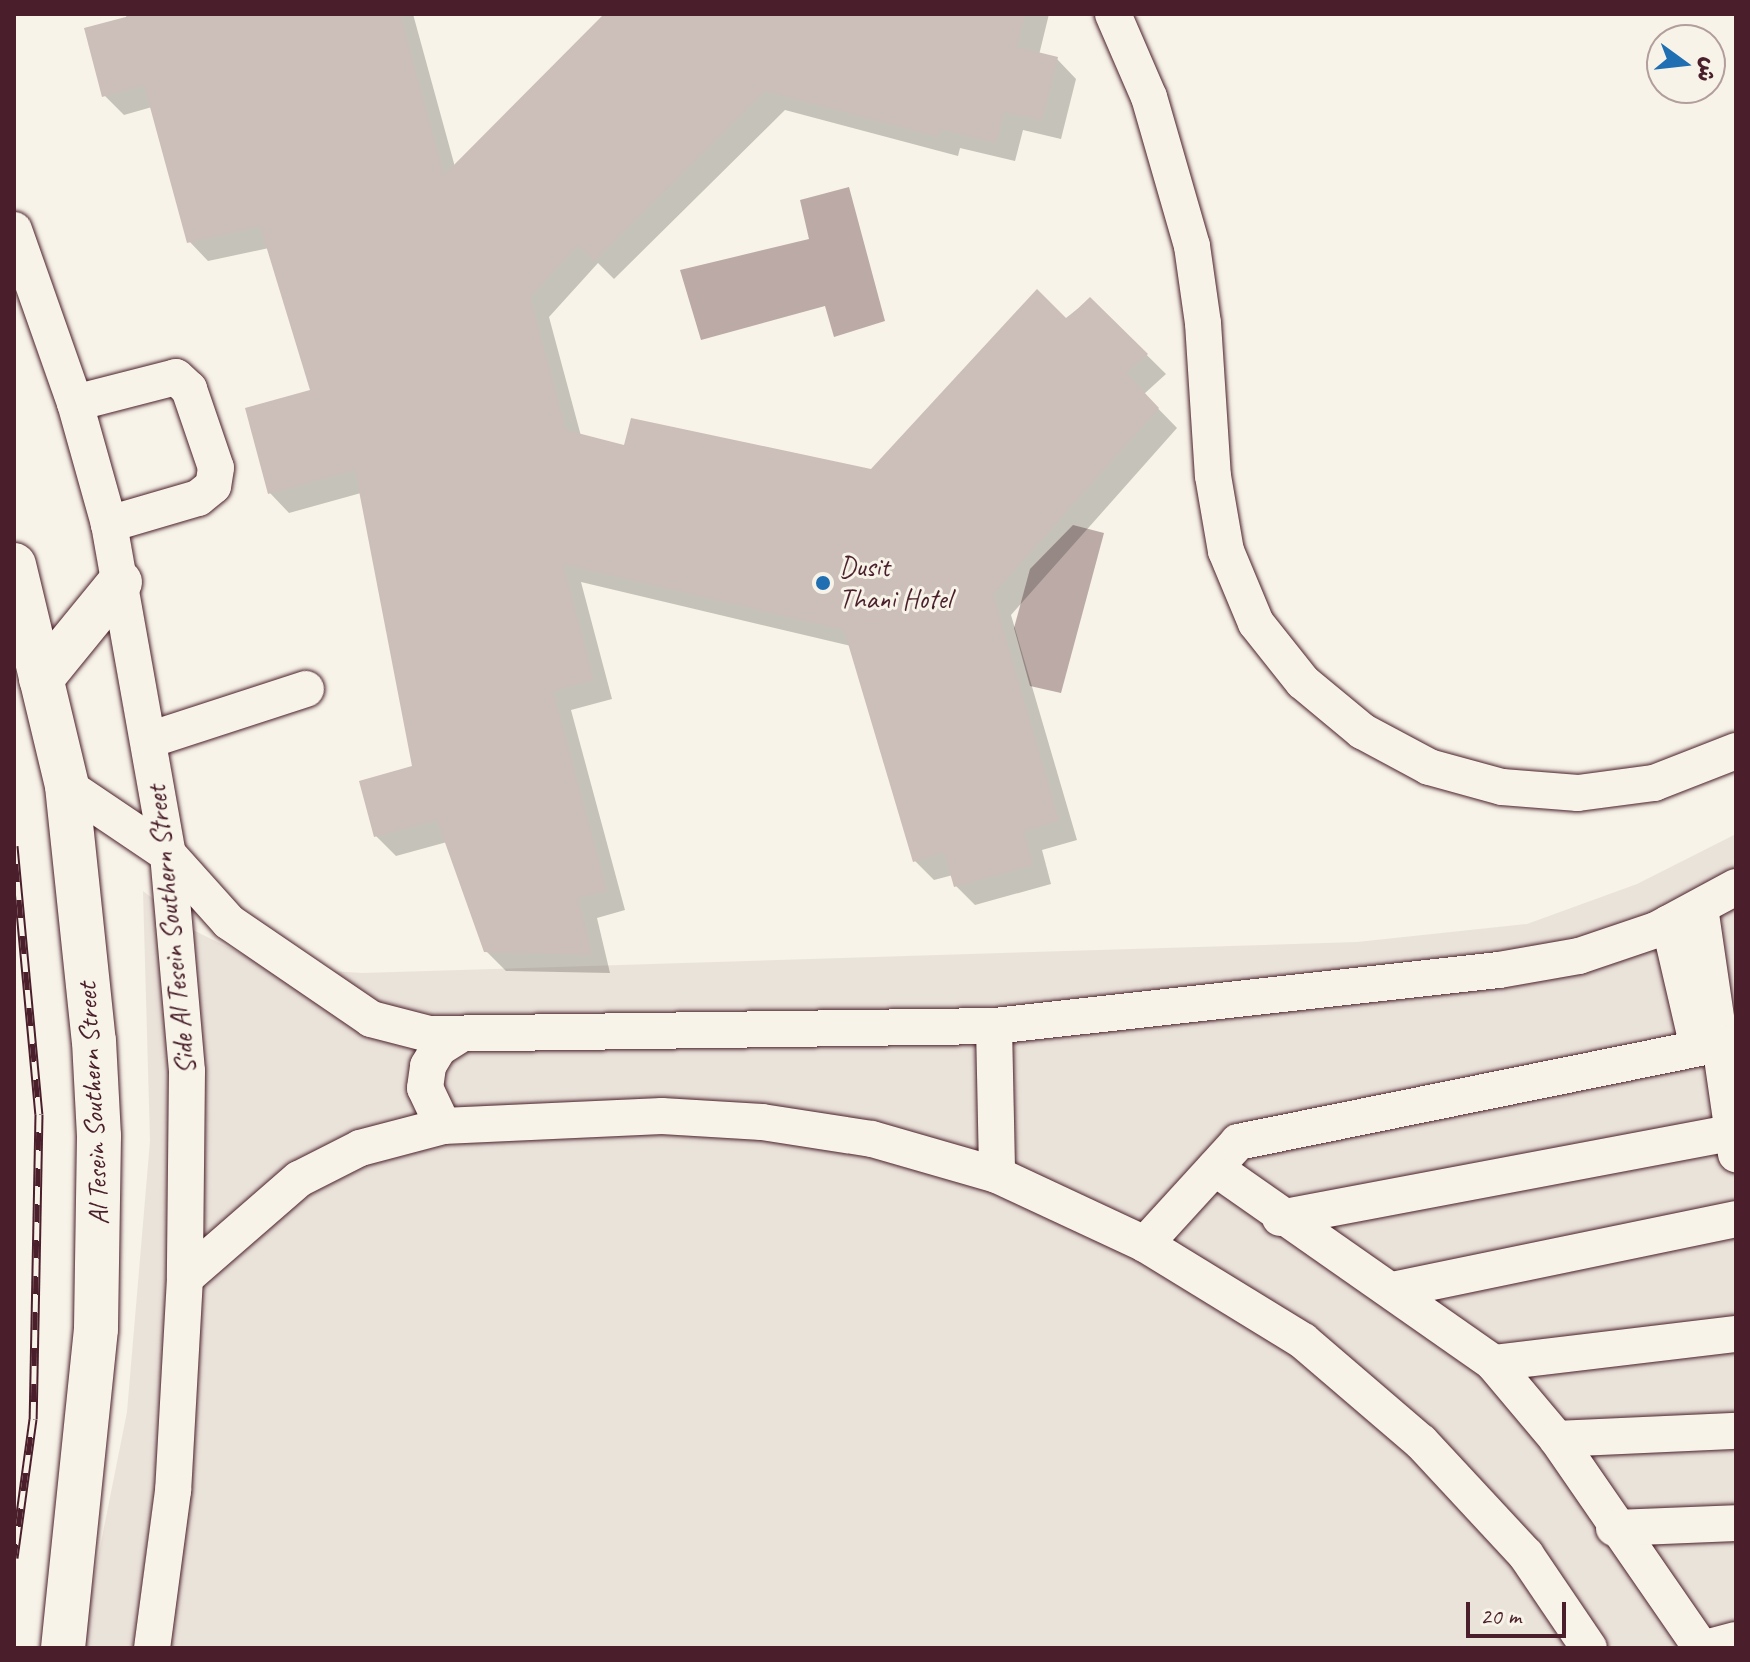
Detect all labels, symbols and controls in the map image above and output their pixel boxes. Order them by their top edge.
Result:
north arrow [1646,24,1726,104]
text: ش [1691,54,1724,85]
place label: Dusit Thani Hotel [839,550,951,616]
marker: Dusit Thani Hotel [814,574,832,592]
street label: Side Al Tesein Southern Street [139,784,203,1076]
street label: Al Tesein Southern Street [70,982,116,1226]
scale bar [1470,1586,1570,1636]
text: 20 m [1480,1601,1521,1631]

